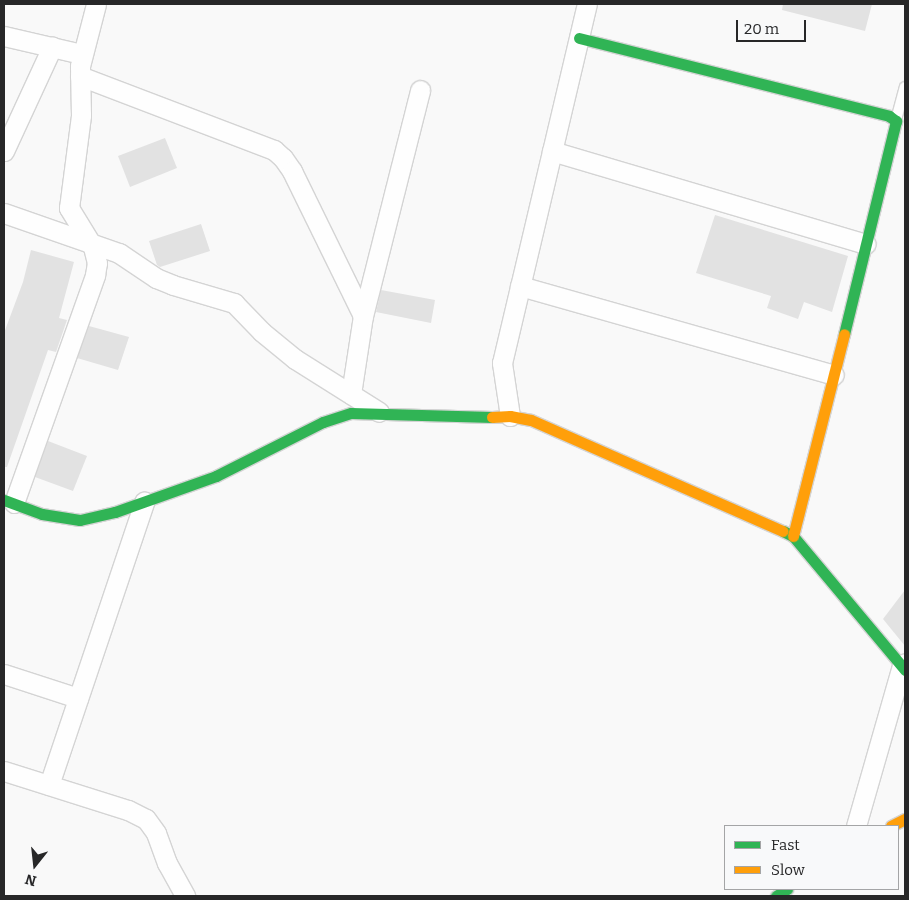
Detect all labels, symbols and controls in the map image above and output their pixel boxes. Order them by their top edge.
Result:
scale bar [739,10,809,42]
text: 20 m [744,20,779,38]
legend [724,825,899,890]
text: Fast [771,836,800,854]
north arrow [10,840,60,890]
text: Slow [771,861,805,879]
text: N [23,870,38,890]

